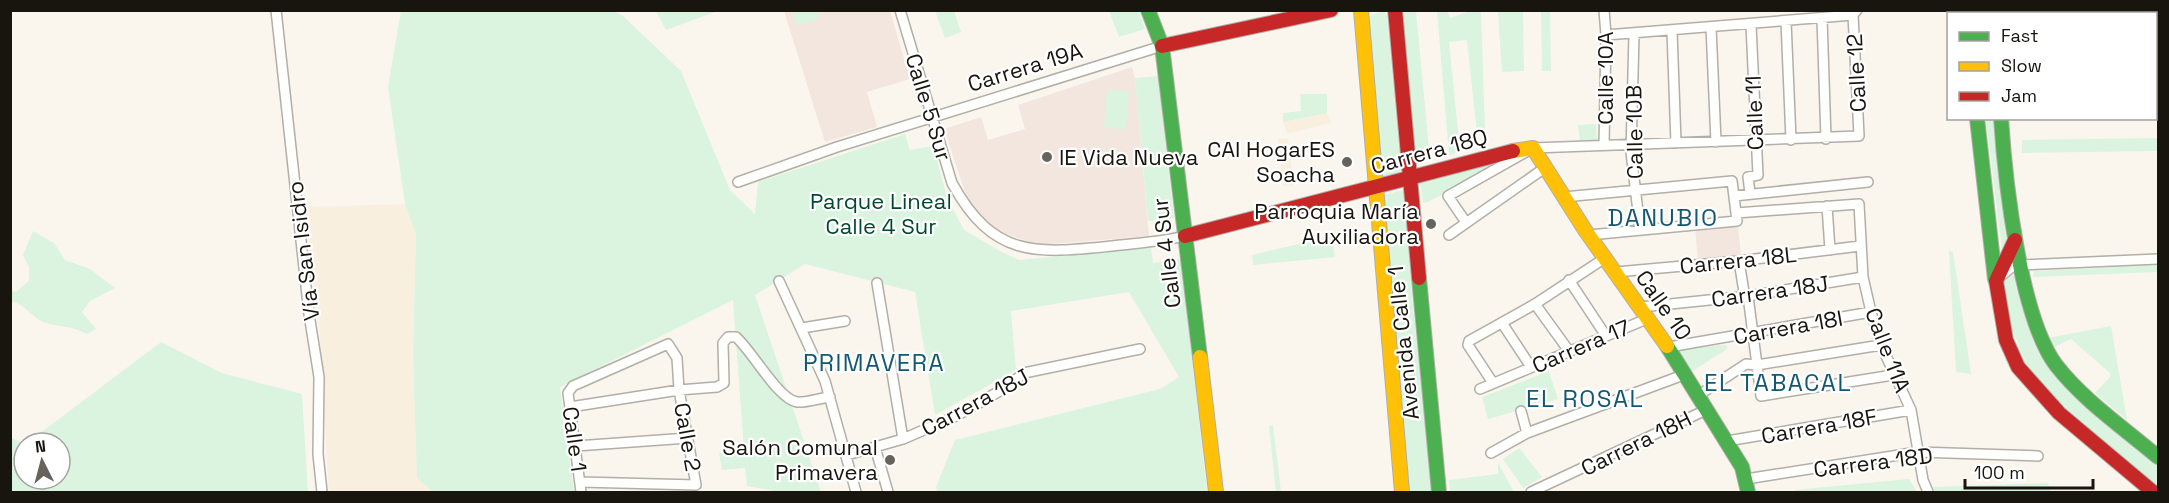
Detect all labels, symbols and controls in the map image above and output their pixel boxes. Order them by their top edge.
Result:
legend [1947,12,2157,120]
text: Fast [2001,24,2038,47]
street label: Calle 10A [1591,31,1619,125]
street label: Calle 12 [1840,33,1872,113]
street label: Carrera 19A [964,36,1086,98]
street label: Calle 5 Sur [899,50,959,164]
text: Slow [2001,54,2042,77]
street label: Calle 11 [1739,75,1769,151]
text: Jam [2001,84,2037,107]
street label: Calle 10B [1619,85,1649,179]
street label: Carrera 18Q [1367,122,1491,180]
place label: CAI HogarES Soacha [1207,135,1335,188]
place label: IE Vida Nueva [1059,143,1199,171]
marker: IE Vida Nueva [1040,150,1054,164]
marker: CAI HogarES Soacha [1340,155,1354,169]
street label: Vía San Isidro [281,180,325,322]
park label: Parque Lineal Calle 4 Sur [810,187,952,240]
street label: Calle 4 Sur [1145,196,1187,310]
place label: Parroquia María Auxiliadora [1254,197,1419,250]
district label: DANUBIO [1608,202,1719,233]
marker: Parroquia María Auxiliadora [1424,217,1438,231]
street label: Carrera 18L [1678,240,1798,280]
street label: Calle 10 [1630,264,1698,346]
street label: Avenida Calle 1 [1381,265,1425,421]
street label: Carrera 18J [1710,269,1830,313]
street label: Carrera 18I [1731,304,1845,350]
street label: Calle 11A [1859,304,1917,396]
street label: Carrera 17 [1528,313,1634,379]
district label: PRIMAVERA [803,347,945,378]
street label: Carrera 18J [916,362,1034,442]
district label: EL TABACAL [1704,367,1852,398]
district label: EL ROSAL [1526,383,1644,414]
street label: Calle 2 [668,400,708,474]
street label: Carrera 18F [1759,402,1879,450]
street label: Carrera 18H [1576,404,1696,482]
street label: Calle 1 [557,405,593,473]
north arrow [12,431,72,491]
place label: Salón Comunal Primavera [722,433,878,486]
text: N [34,436,47,458]
street label: Carrera 18D [1812,441,1934,483]
scale bar [1965,452,2092,490]
marker: Salón Comunal Primavera [883,453,897,467]
text: 100 m [1974,461,2025,484]

